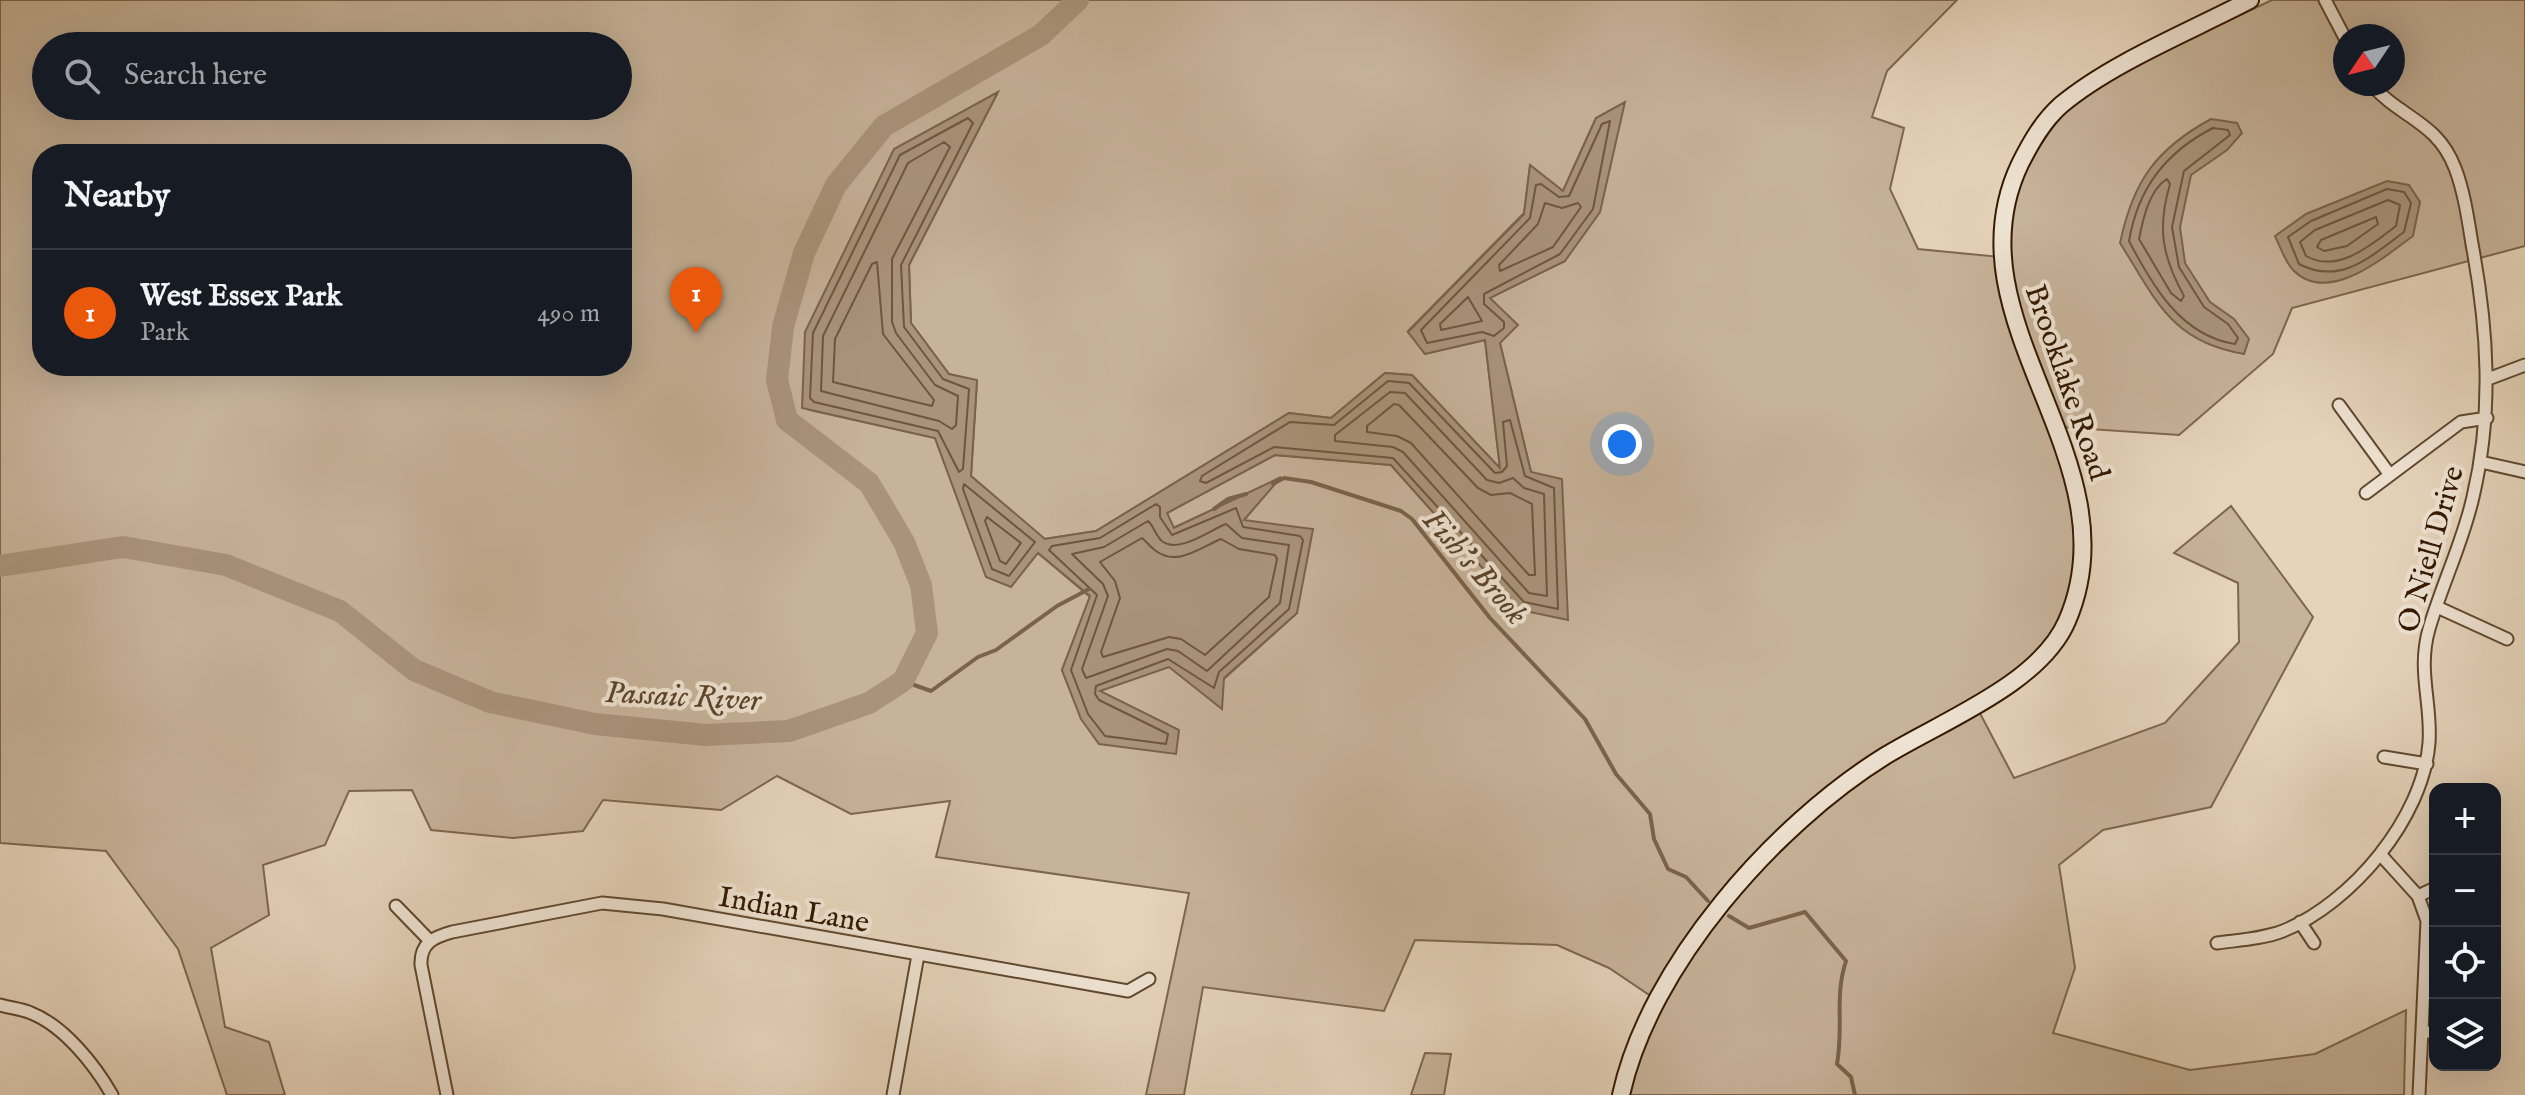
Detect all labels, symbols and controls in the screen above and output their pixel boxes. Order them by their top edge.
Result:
north arrow [2333,24,2405,96]
search box [32,32,632,120]
icon: search [60,54,104,98]
text: Search here [124,57,267,95]
text: Nearby [64,175,170,218]
pin: 1 [670,267,722,333]
text: West Essex Park [140,278,342,316]
street label: Brooklake Road [2015,280,2118,486]
text: 1 [85,297,95,330]
text: 490 m [537,297,600,330]
text: Park [140,316,189,349]
your location [1602,424,1642,464]
street label: O Niell Drive [2390,462,2474,637]
water label: Fish's Brook [1413,501,1536,634]
water label: Passaic River [604,673,764,722]
map controls [2429,783,2501,1071]
button: + [2429,783,2501,855]
button: − [2429,855,2501,927]
street label: Indian Lane [715,879,872,943]
button: locate [2429,927,2501,999]
button: layers [2429,999,2501,1071]

